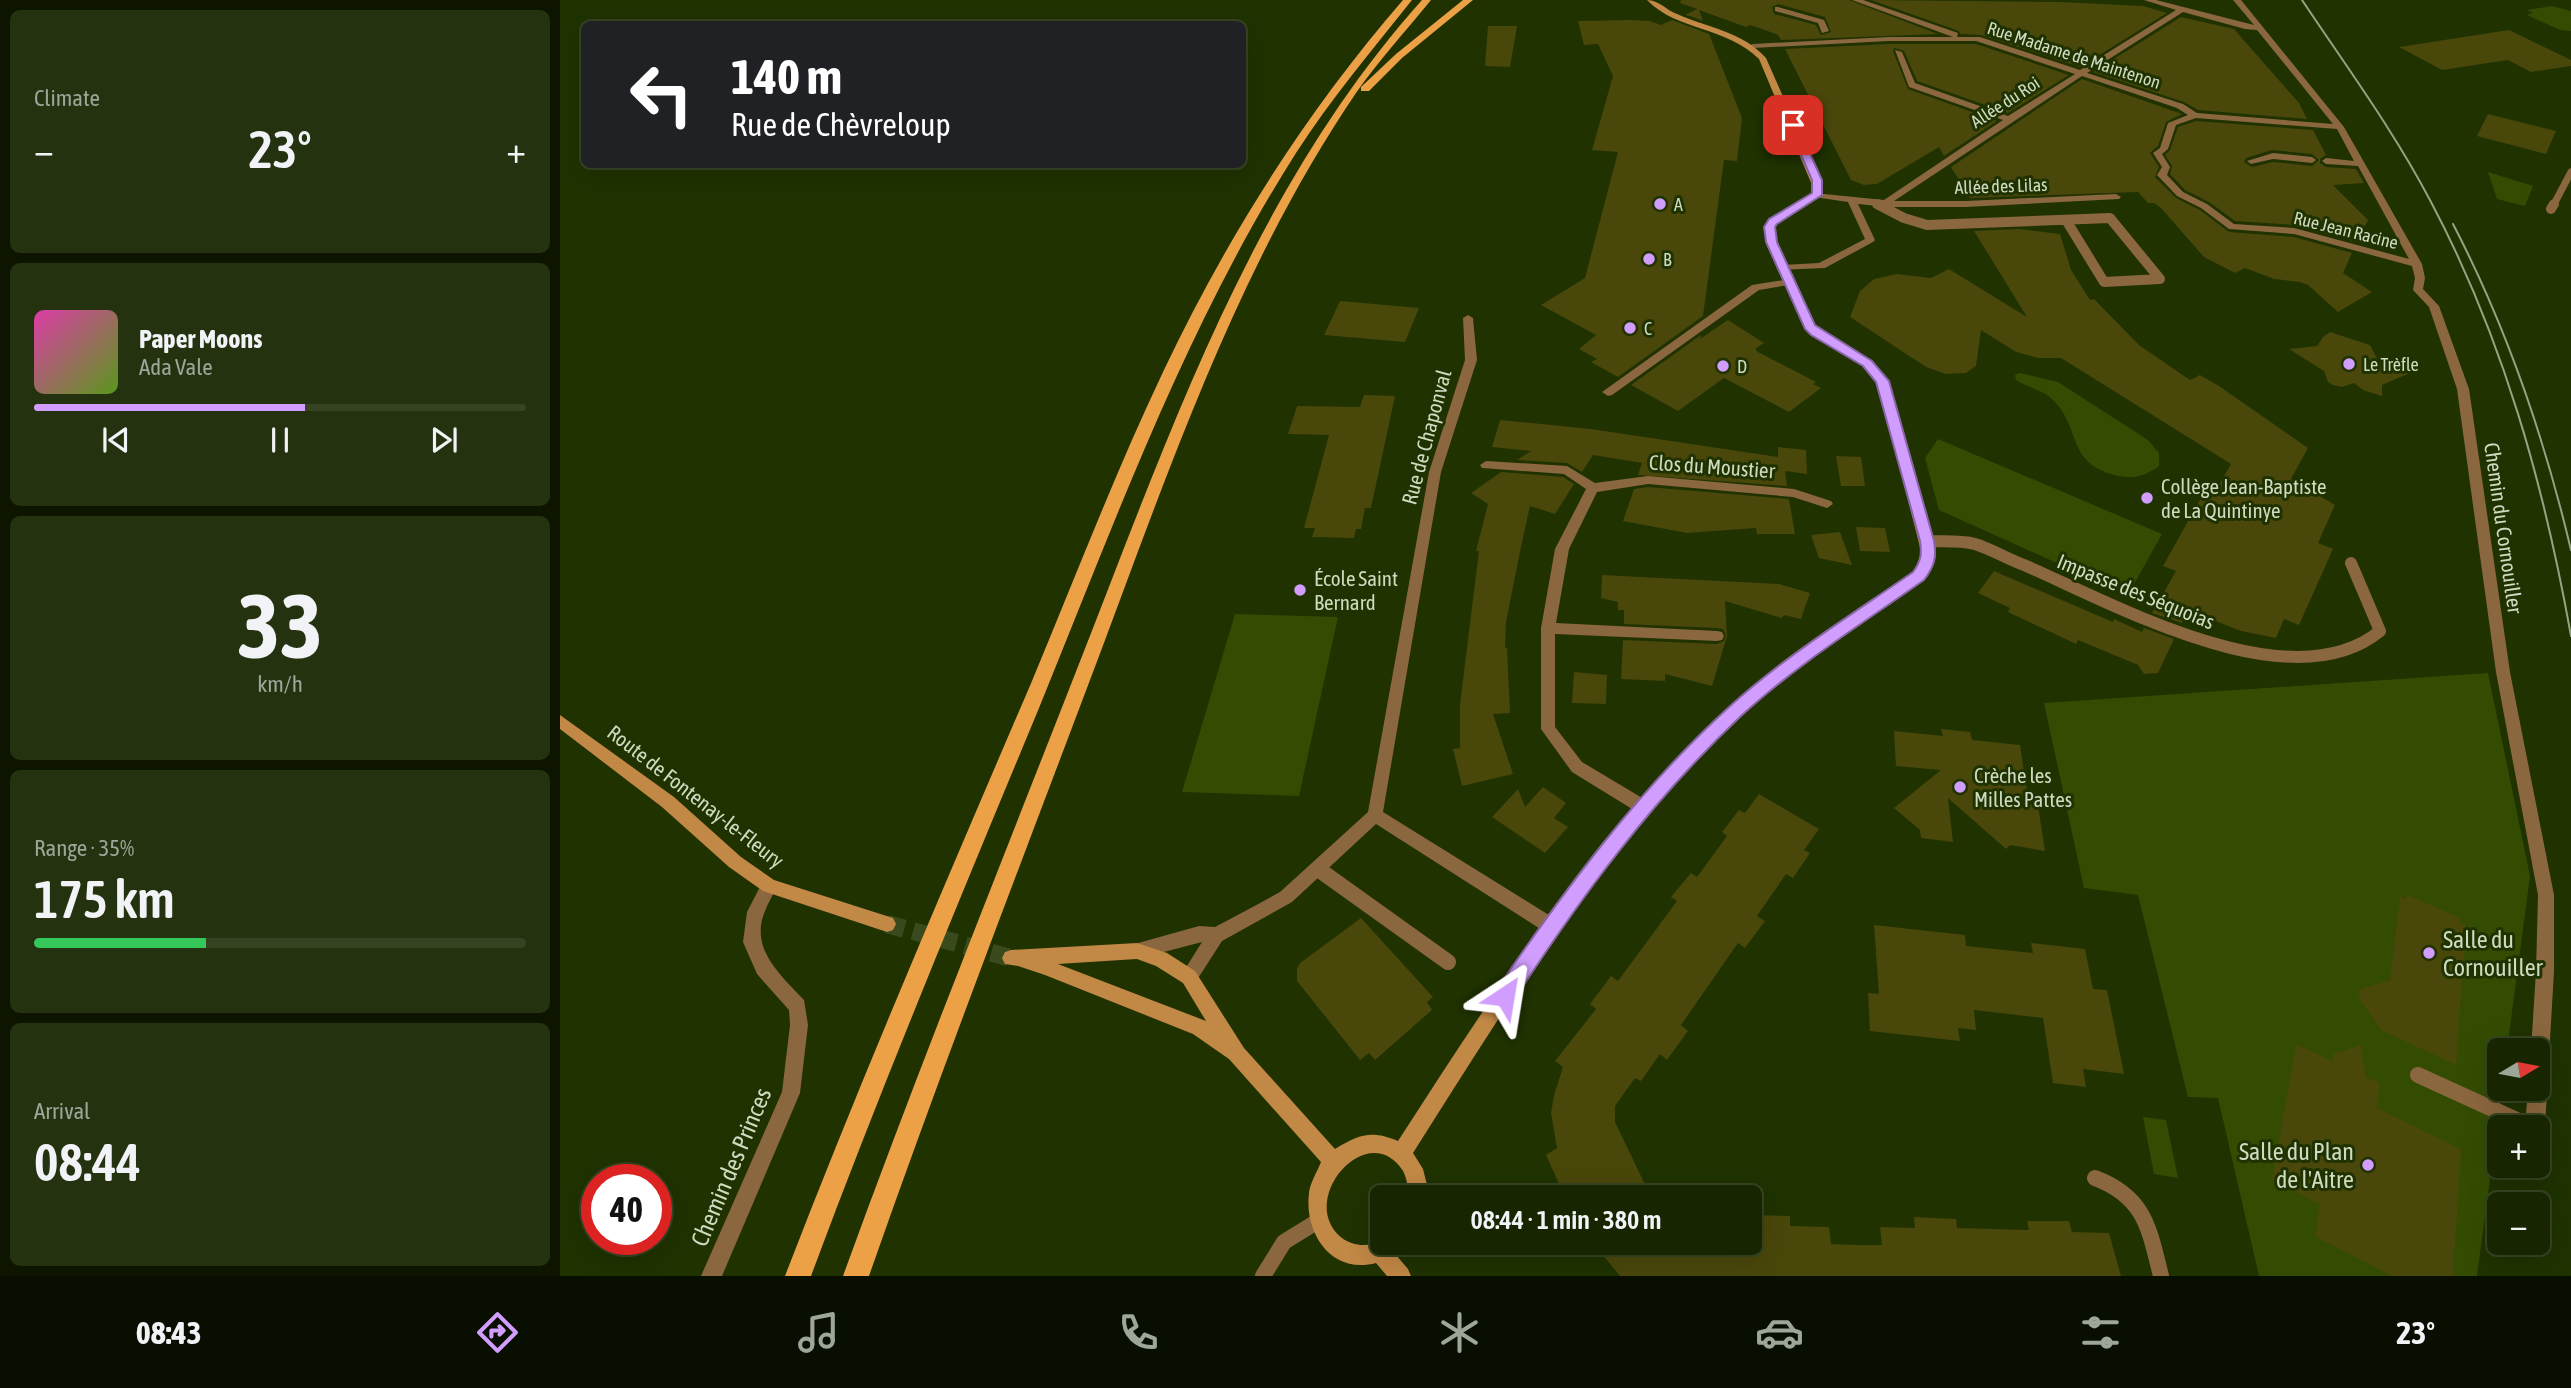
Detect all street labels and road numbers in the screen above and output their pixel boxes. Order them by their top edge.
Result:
street label: Rue Madame de Maintenon [1985,17,2163,93]
street label: Allée du Roi [1966,72,2044,132]
street label: Allée des Lilas [1954,174,2048,198]
street label: Rue Jean Racine [2292,207,2400,253]
street label: Rue de Chaponval [1396,367,1456,507]
street label: Chemin du Cornouiller [2480,441,2528,616]
street label: Clos du Moustier [1648,450,1777,482]
street label: Impasse des Séquoias [2054,549,2218,633]
street label: Route de Fontenay-le-Fleury [603,720,789,872]
street label: Chemin des Princes [685,1084,777,1250]

